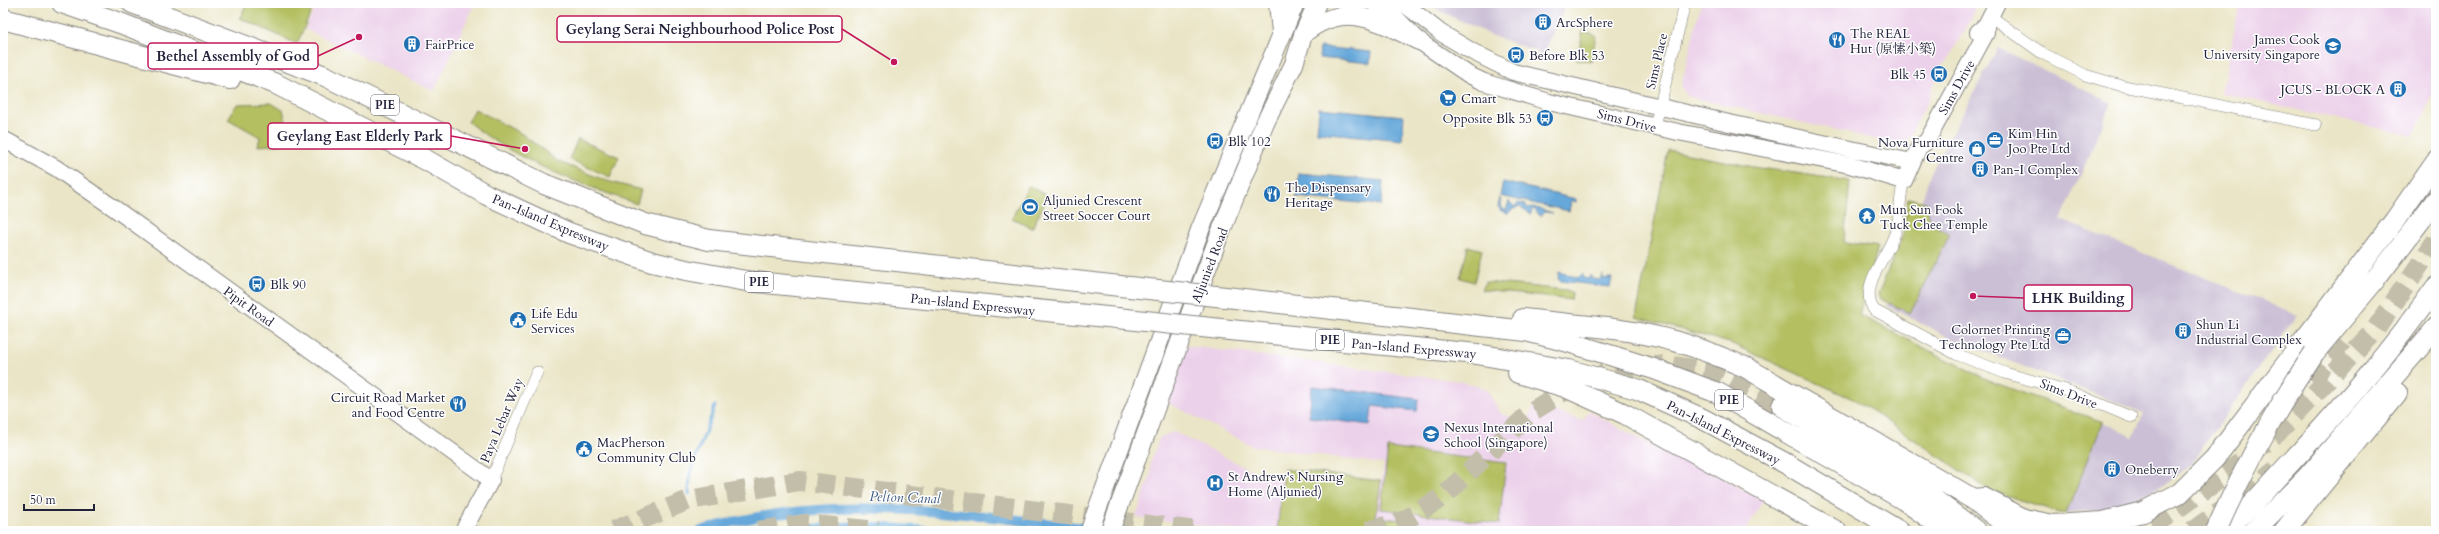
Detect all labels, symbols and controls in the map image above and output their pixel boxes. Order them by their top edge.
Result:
building icon: ArcSphere [1533,12,1553,32]
place label: ArcSphere [1556,14,1613,32]
callout: Geylang Serai Neighbourhood Police Post [557,16,842,42]
text: Geylang Serai Neighbourhood Police Post [566,20,834,39]
place label: The REAL Hut (原愫小築) [1850,25,1936,58]
restaurant icon: The REAL Hut (原愫小築) [1827,30,1847,50]
street label: Sims Place [1642,31,1672,91]
place label: James Cook University Singapore [2204,31,2320,64]
building icon: FairPrice [402,34,422,54]
place label: FairPrice [425,36,474,54]
school or university icon: James Cook University Singapore [2323,36,2343,56]
callout: Bethel Assembly of God [148,43,318,69]
bus stop icon: Before Blk 53 [1506,45,1526,65]
text: Bethel Assembly of God [156,47,310,66]
place label: Before Blk 53 [1529,47,1605,65]
street label: Sims Drive [1934,57,1979,118]
bus stop icon: Blk 45 [1929,64,1949,84]
place label: Blk 45 [1890,66,1926,84]
building icon: JCUS - BLOCK A [2388,79,2408,99]
place label: JCUS - BLOCK A [2278,81,2386,99]
supermarket icon: Cmart [1438,88,1458,108]
place label: Cmart [1461,90,1496,108]
road number: PIE [371,95,399,115]
street label: Sims Drive [1595,105,1658,137]
bus stop icon: Opposite Blk 53 [1535,108,1555,128]
place label: Opposite Blk 53 [1442,110,1532,128]
callout: Geylang East Elderly Park [268,123,451,149]
place label: Kim Hin Joo Pte Ltd [2006,125,2070,158]
text: Geylang East Elderly Park [277,127,443,146]
office icon: Kim Hin Joo Pte Ltd [1985,130,2005,150]
bus stop icon: Blk 102 [1205,131,1225,151]
place label: Blk 102 [1228,133,1271,151]
place label: Nova Furniture Centre [1878,134,1964,167]
shop icon: Nova Furniture Centre [1967,139,1987,159]
building icon: Pan-I Complex [1970,159,1990,179]
place label: Pan-I Complex [1993,161,2079,179]
place label: The Dispensary Heritage [1285,179,1372,212]
restaurant icon: The Dispensary Heritage [1262,184,1282,204]
street label: Pan-Island Expressway [489,190,612,256]
place label: Aljunied Crescent Street Soccer Court [1043,192,1150,225]
sports icon: Aljunied Crescent Street Soccer Court [1020,197,1040,217]
place label: Mun Sun Fook Tuck Chee Temple [1880,201,1988,234]
temple icon: Mun Sun Fook Tuck Chee Temple [1857,206,1877,226]
street label: Aljunied Road [1187,225,1233,306]
road number: PIE [745,272,773,292]
bus stop icon: Blk 90 [247,274,267,294]
place label: Blk 90 [270,276,306,294]
street label: Pipit Road [220,282,277,331]
callout: LHK Building [2024,285,2132,311]
street label: Pan-Island Expressway [909,289,1036,321]
text: LHK Building [2032,289,2125,308]
place label: Life Edu Services [531,305,578,338]
public building icon: Life Edu Services [508,310,528,330]
place label: Shun Li Industrial Complex [2196,316,2302,349]
place label: Colornet Printing Technology Pte Ltd [1939,321,2051,354]
building icon: Shun Li Industrial Complex [2173,321,2193,341]
office icon: Colornet Printing Technology Pte Ltd [2053,326,2073,346]
road number: PIE [1316,330,1344,350]
street label: Pan-Island Expressway [1351,335,1477,363]
street label: Paya Lebar Way [476,375,528,466]
street label: Sims Drive [2037,375,2100,413]
place label: Circuit Road Market and Food Centre [331,389,445,422]
road number: PIE [1715,390,1743,410]
restaurant icon: Circuit Road Market and Food Centre [448,394,468,414]
street label: Pan-Island Expressway [1663,396,1784,469]
place label: Nexus International School (Singapore) [1444,419,1554,452]
school or university icon: Nexus International School (Singapore) [1421,424,1441,444]
place label: MacPherson Community Club [597,434,696,467]
public building icon: MacPherson Community Club [574,439,594,459]
building icon: Oneberry [2102,459,2122,479]
place label: Oneberry [2125,461,2179,479]
place label: St Andrew's Nursing Home (Aljunied) [1228,468,1344,501]
hospital icon: St Andrew's Nursing Home (Aljunied) [1205,473,1225,493]
scale bar [24,486,94,512]
water label: Pelton Canal [869,487,942,508]
text: 50 m [30,492,57,508]

